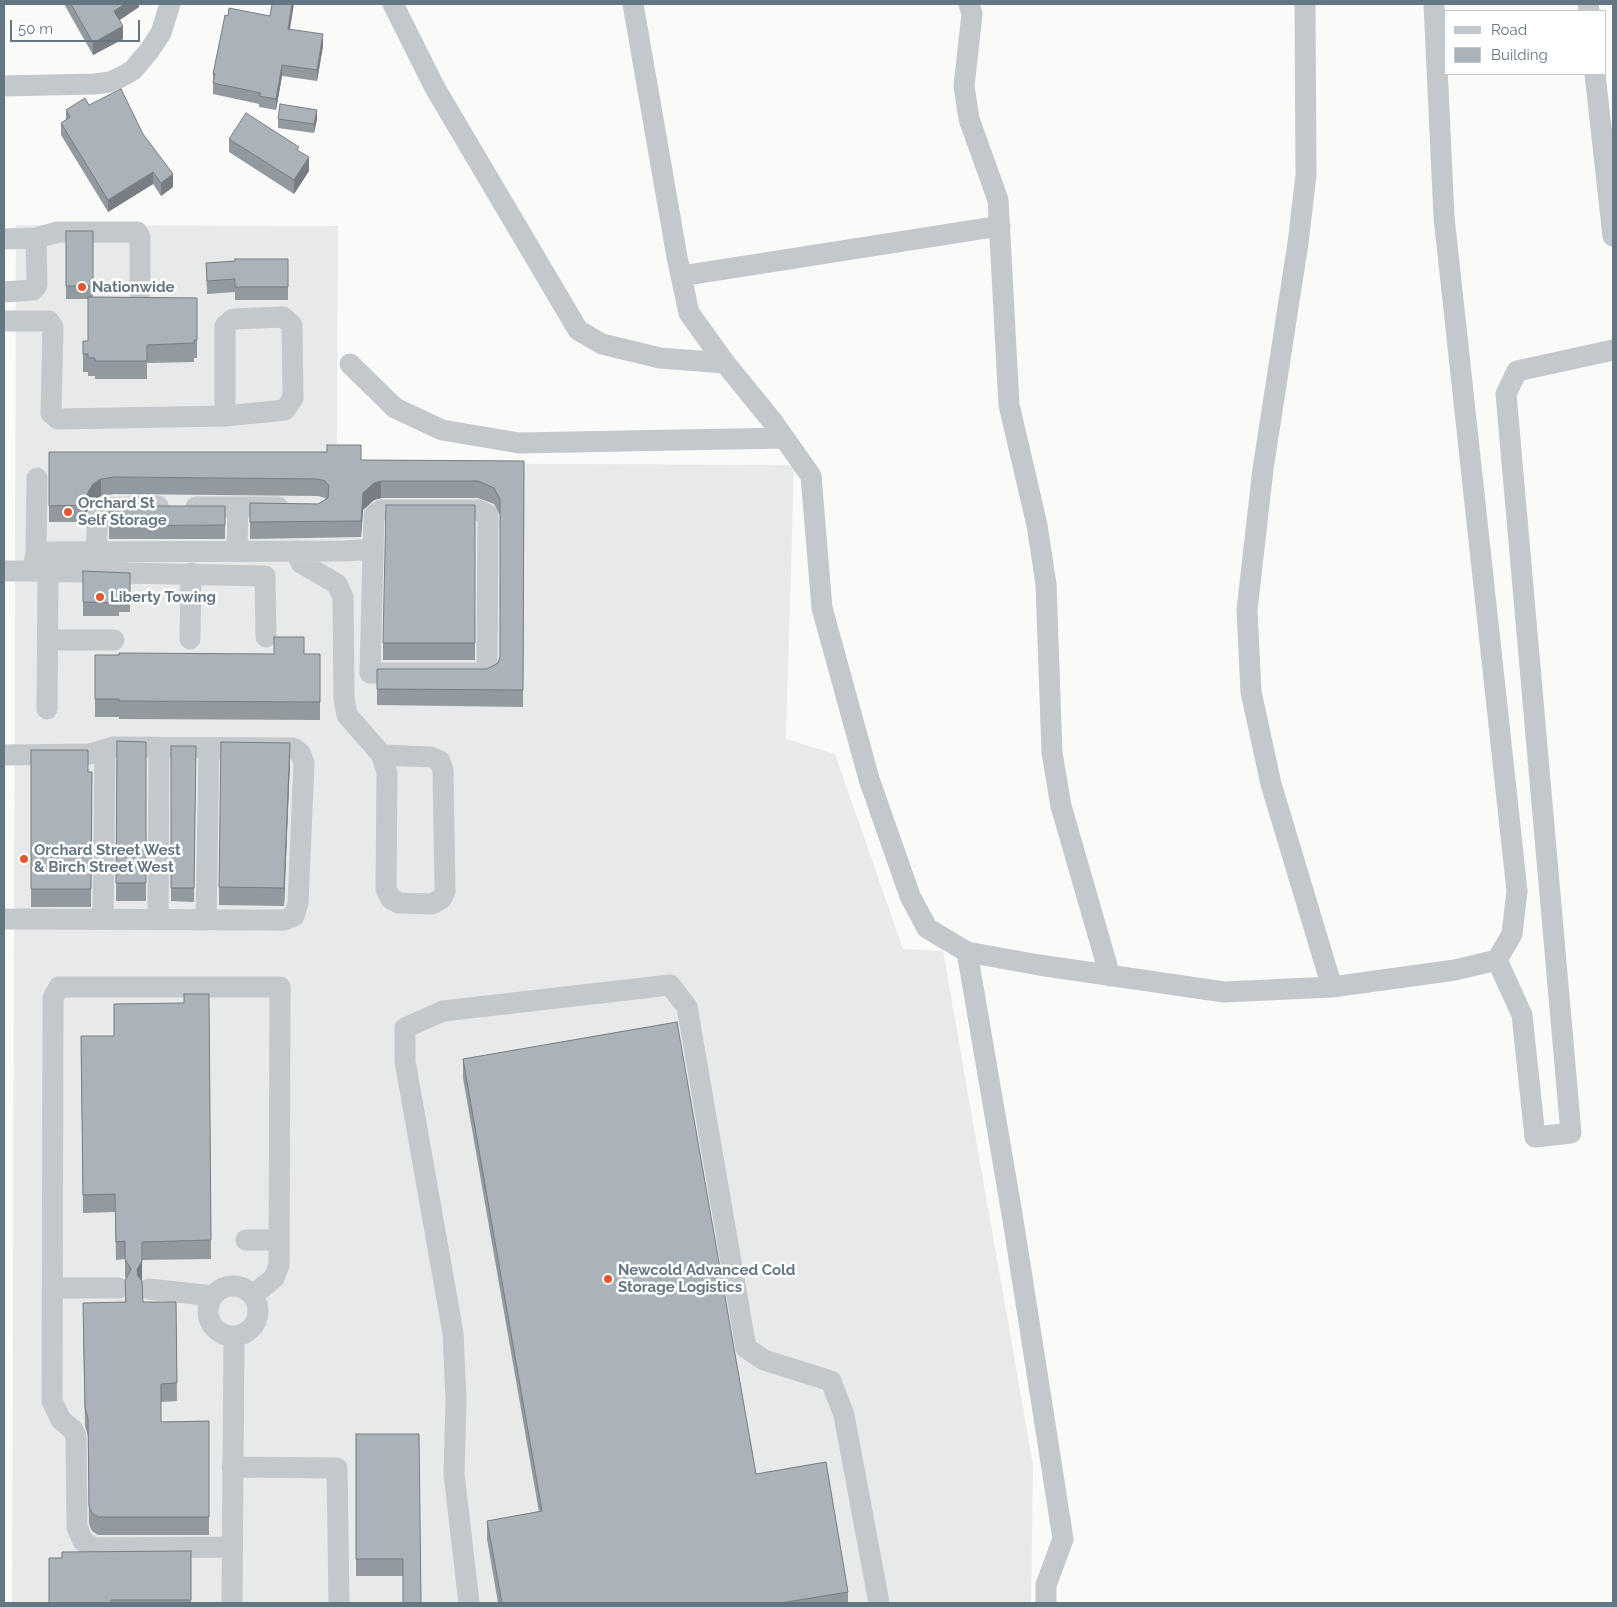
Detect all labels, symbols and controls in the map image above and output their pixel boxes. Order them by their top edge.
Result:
scale bar [12,10,142,42]
legend [1444,10,1607,75]
text: 50 m [18,20,53,38]
text: Road [1491,21,1527,39]
text: Building [1491,46,1548,64]
place label: Nationwide [92,278,175,296]
marker: Nationwide [76,281,88,293]
place label: Orchard St Self Storage [78,494,167,529]
marker: Orchard St Self Storage [62,506,74,518]
place label: Liberty Towing [110,588,216,606]
marker: Liberty Towing [94,591,106,603]
place label: Orchard Street West & Birch Street West [34,841,181,876]
marker: Orchard Street West & Birch Street West [18,853,30,865]
place label: Newcold Advanced Cold Storage Logistics [618,1261,796,1296]
marker: Newcold Advanced Cold Storage Logistics [602,1273,614,1285]

